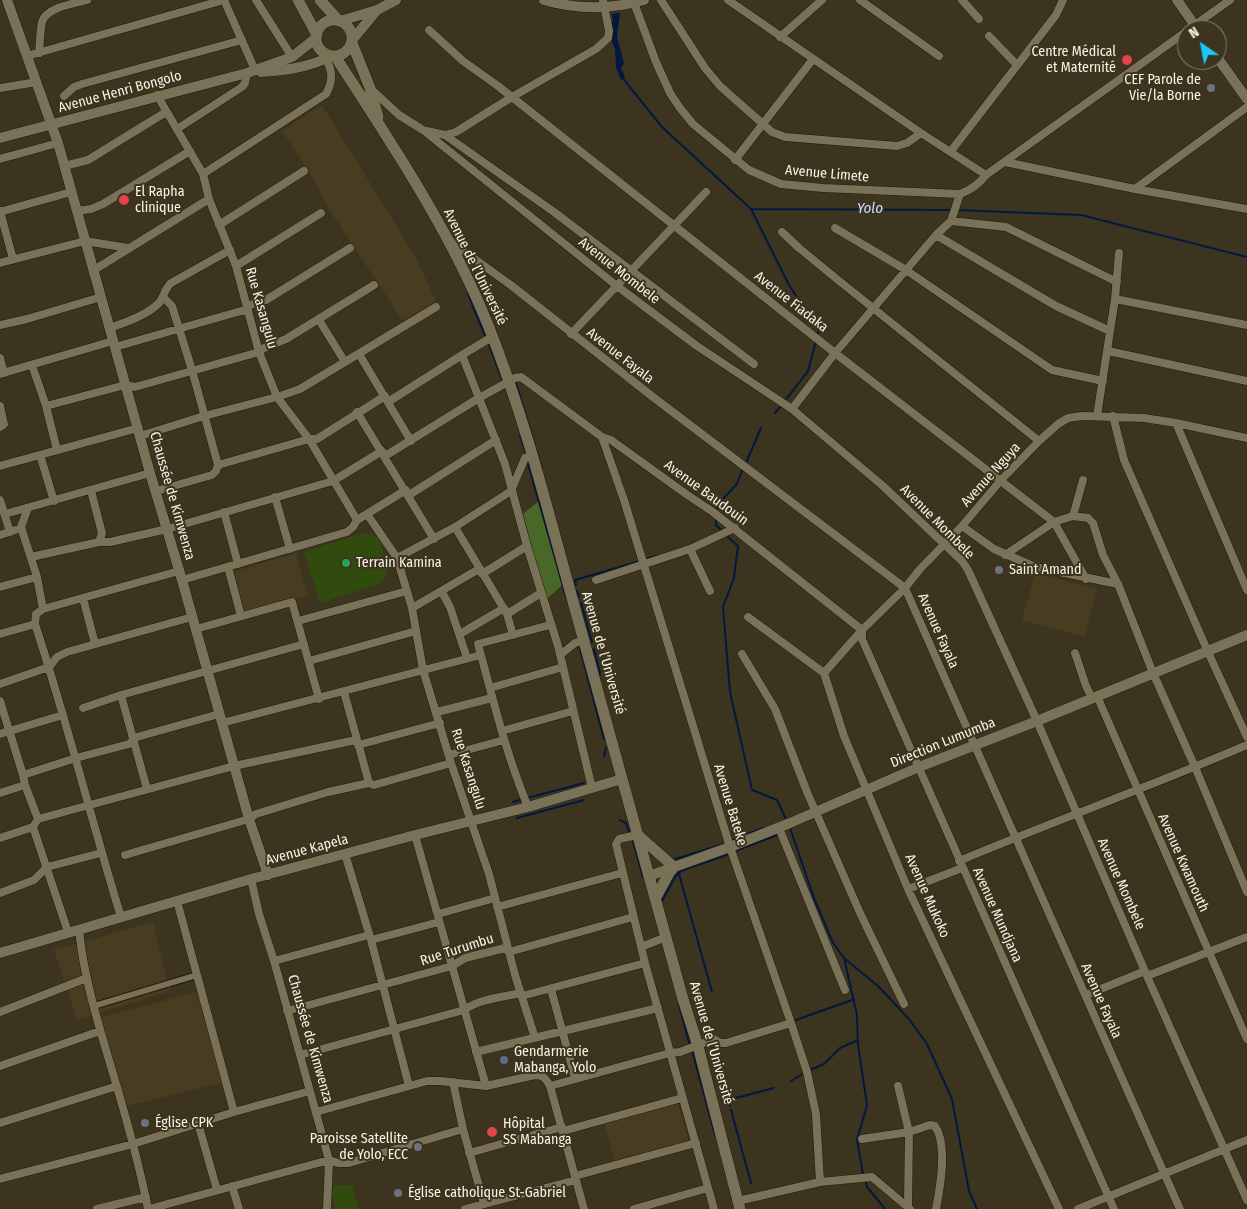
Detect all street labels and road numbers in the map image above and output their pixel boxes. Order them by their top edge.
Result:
street label: Avenue Henri Bongolo [57,67,183,117]
street label: Avenue Limete [784,162,870,186]
street label: Avenue de l’Université [440,206,510,328]
street label: Avenue Mombele [575,234,663,308]
street label: Rue Kasangulu [241,265,281,351]
street label: Avenue Fiadaka [751,268,831,336]
street label: Avenue Fayala [583,325,657,387]
street label: Chaussée de Kimwenza [146,430,198,562]
street label: Avenue Nguya [958,439,1024,511]
street label: Avenue Baudouin [660,457,752,529]
street label: Avenue Mombele [896,481,978,563]
street label: Avenue de l’Université [577,590,629,716]
street label: Avenue Fayala [914,591,962,671]
street label: Direction Lumumba [888,714,998,772]
street label: Rue Kasangulu [447,726,489,812]
street label: Avenue Bateke [710,762,750,848]
street label: Avenue Kwamouth [1154,811,1212,915]
street label: Avenue Kapela [264,831,350,869]
street label: Avenue Mombele [1093,836,1149,932]
street label: Avenue Mukoko [901,851,953,941]
street label: Avenue Mundjana [969,865,1025,965]
street label: Rue Turumbu [418,930,496,970]
street label: Avenue Fayala [1077,961,1125,1041]
street label: Chaussée de Kimwenza [284,973,336,1105]
street label: Avenue de l’Université [685,980,737,1106]

